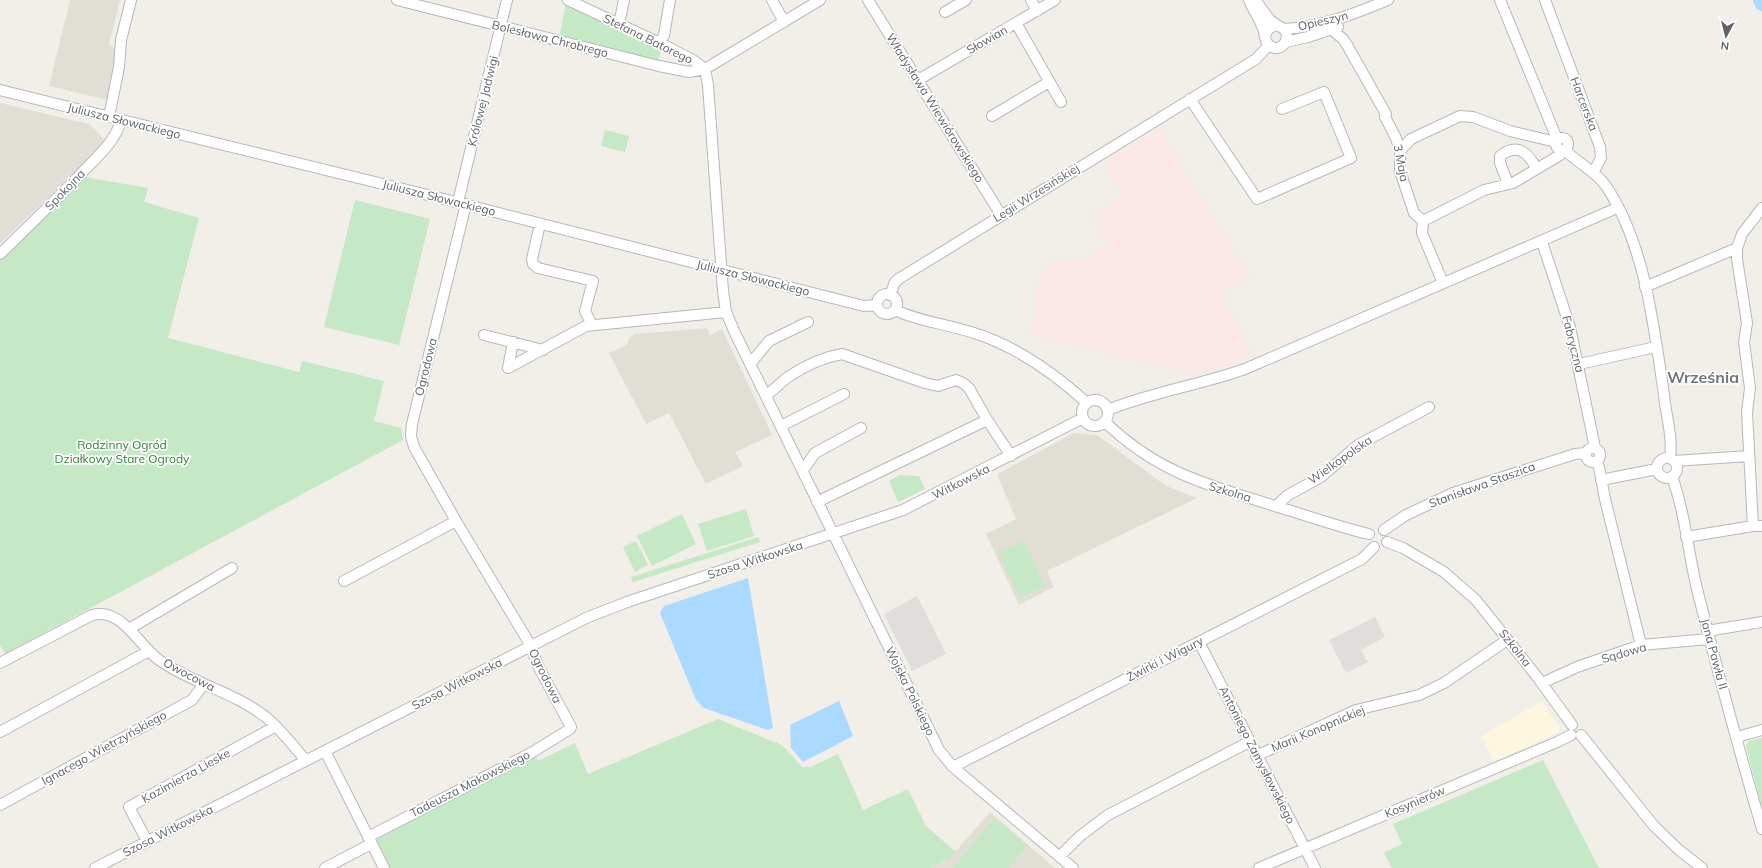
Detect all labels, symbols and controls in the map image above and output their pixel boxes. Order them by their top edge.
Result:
street label: Opieszyn [1296,7,1350,34]
street label: Stefana Batorego [601,10,696,67]
north arrow [1706,16,1746,56]
street label: Bolesława Chrobrego [490,17,610,60]
street label: Słowian [964,22,1010,57]
street label: Władysława Wiewiórowskiego [883,30,988,185]
text: N [1720,38,1730,53]
street label: Królowej Jadwigi [464,54,501,148]
street label: Harcerska [1567,75,1602,133]
street label: Juliusza Słowackiego [66,99,182,142]
street label: 3 Maja [1391,143,1412,183]
street label: Legii Wrzesińskiej [990,160,1082,225]
street label: Spokojna [41,166,88,213]
street label: Juliusza Słowackiego [381,176,497,219]
street label: Juliusza Słowackiego [695,256,811,299]
street label: Fabryczna [1559,314,1588,374]
street label: Ogrodowa [411,336,440,397]
district label: Września [1667,367,1739,387]
street label: Wielkopolska [1305,432,1375,487]
park label: Rodzinny Ogród Działkowy Stare Ogrody [55,437,190,466]
street label: Stanisława Staszica [1427,458,1537,511]
street label: Witkowska [929,461,992,502]
street label: Szkolna [1207,478,1253,505]
street label: Szosa Witkowska [705,537,804,582]
street label: Jana Pawła II [1698,617,1731,691]
street label: Szkolna [1496,626,1535,669]
street label: Żwirki i Wigury [1124,633,1206,684]
street label: Sądowa [1600,639,1648,666]
street label: Wojska Polskiego [882,644,939,738]
street label: Ogrodowa [526,646,565,706]
street label: Szosa Witkowska [409,654,505,713]
street label: Owocowa [161,655,218,694]
street label: Antoniego Zamysłowskiego [1216,683,1299,826]
street label: Marii Konopnickiej [1269,702,1367,755]
street label: Ignacego Wietrzyńskiego [39,707,169,788]
street label: Kazimierza Lieske [139,745,233,806]
street label: Tadeusza Makowskiego [407,747,532,820]
street label: Kosynierów [1382,782,1448,821]
street label: Szosa Witkowska [120,801,216,860]

